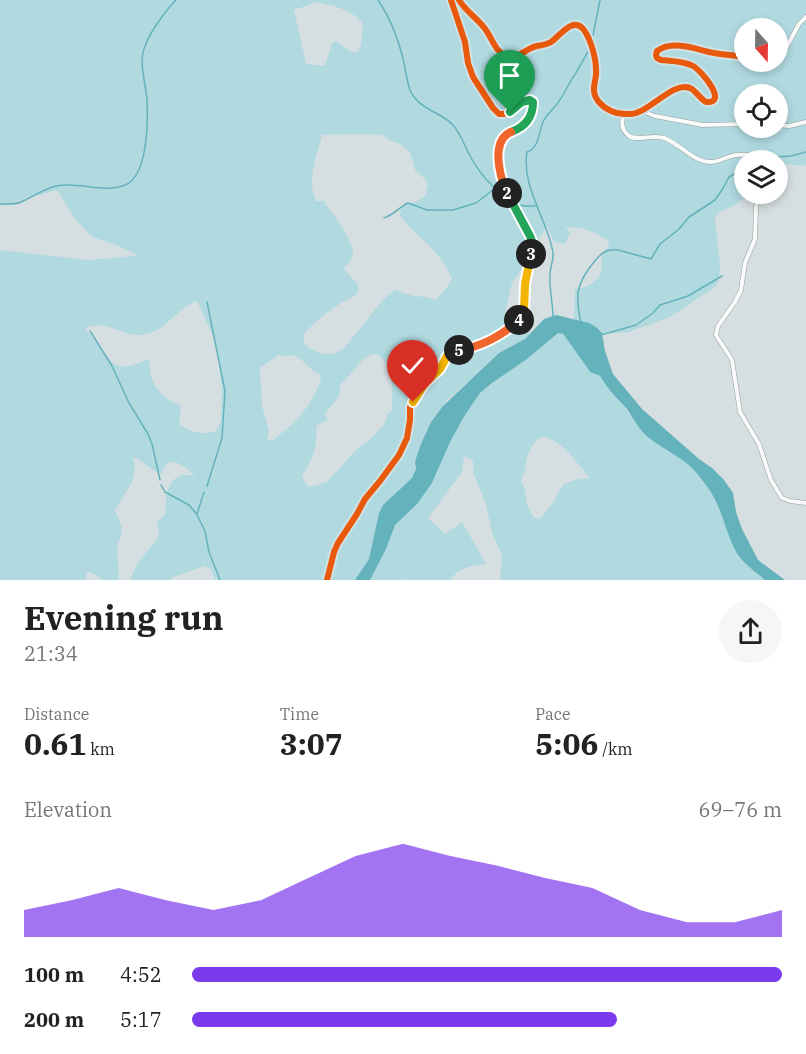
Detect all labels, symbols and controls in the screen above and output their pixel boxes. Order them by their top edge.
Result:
north arrow [734,18,788,72]
map controls [734,18,788,204]
pin [484,50,535,112]
icon: arrive [493,59,526,92]
button: locate [734,84,788,138]
button: layers [734,150,788,204]
pin: 2 [492,178,522,208]
text: 2 [502,183,512,203]
pin: 3 [516,239,546,269]
text: 3 [526,244,536,264]
pin: 4 [504,305,534,335]
text: 4 [514,310,524,330]
pin: 5 [444,335,474,365]
pin [387,340,438,402]
text: 5 [454,340,464,360]
icon: check [396,349,429,382]
text: Evening run [24,596,224,639]
button: share [719,600,782,663]
text: 21:34 [24,640,78,667]
text: Distance [24,704,89,724]
text: Time [280,704,319,724]
text: Pace [535,704,571,724]
text: 0.61 [24,724,86,763]
text: 3:07 [280,724,343,763]
text: 5:06 [535,724,598,763]
text: km [86,739,115,759]
text: /km [598,739,633,759]
text: Elevation [24,796,112,823]
text: 69–76 m [699,796,782,823]
text: 100 m [24,961,84,988]
text: 4:52 [120,961,162,988]
text: 200 m [24,1006,84,1033]
text: 5:17 [120,1006,162,1033]

